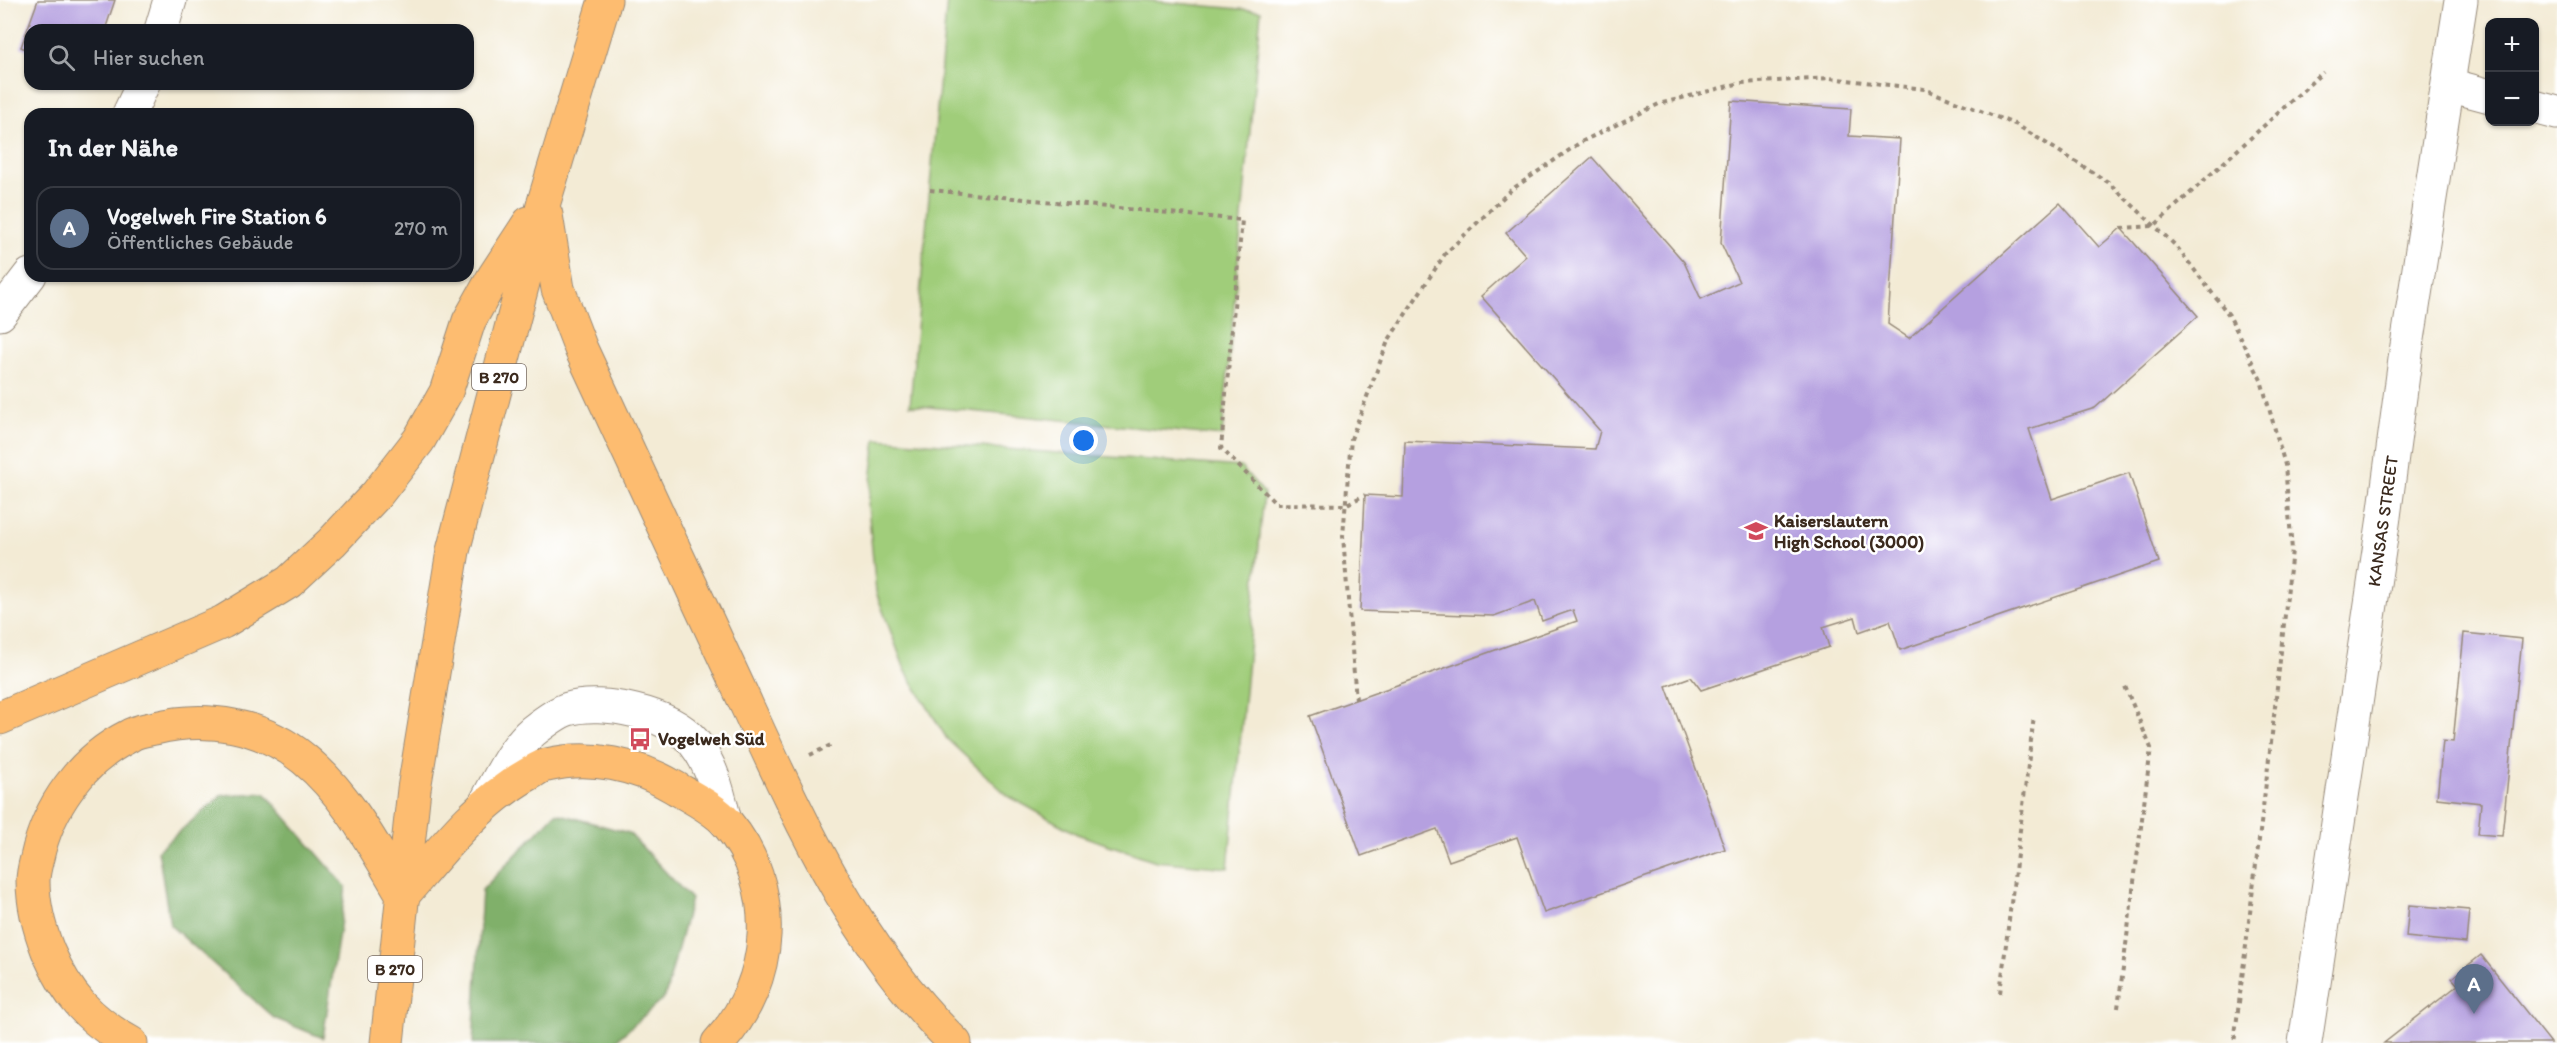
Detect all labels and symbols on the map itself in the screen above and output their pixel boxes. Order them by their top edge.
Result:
road number: B 270 [472,364,526,390]
your location [1069,426,1098,455]
street label: KANSAS STREET [2363,454,2403,588]
place label: Kaiserslautern High School (3000) [1774,510,1924,553]
school or university icon: Kaiserslautern High School (3000) [1743,518,1769,544]
bus stop icon: Vogelweh Süd [627,726,653,752]
place label: Vogelweh Süd [658,728,765,750]
road number: B 270 [368,956,422,982]
pin: A [2454,964,2494,1014]

